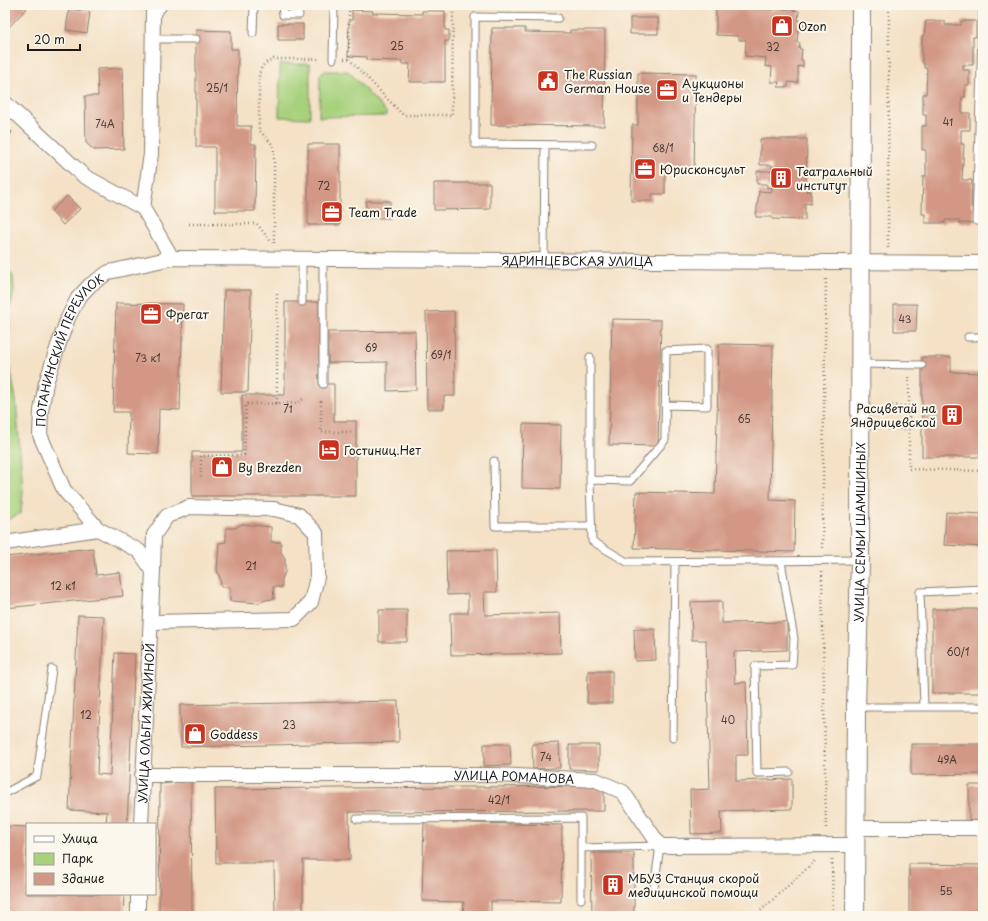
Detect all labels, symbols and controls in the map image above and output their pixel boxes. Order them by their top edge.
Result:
shop icon: Ozon [769,13,795,39]
place label: Ozon [798,17,827,35]
scale bar [28,26,80,52]
text: 20 m [34,30,65,48]
house number: 25 [390,38,404,53]
house number: 32 [766,39,780,54]
place label: The Russian German House [564,65,650,97]
public building icon: The Russian German House [535,68,561,94]
place label: Аукционы и Тендеры [682,74,744,106]
office icon: Аукционы и Тендеры [654,77,680,103]
house number: 25/1 [206,80,228,95]
house number: 41 [943,114,953,129]
house number: 74А [95,116,115,131]
house number: 68/1 [652,140,674,155]
office icon: Юрисконсульт [632,156,658,182]
place label: Юрисконсульт [660,160,745,178]
place label: Театральный институт [796,162,873,194]
building icon: Театральный институт [768,165,794,191]
house number: 72 [318,178,330,193]
office icon: Team Trade [319,199,345,225]
place label: Team Trade [348,203,417,221]
street label: ЯДРИНЦЕВСКАЯ УЛИЦА [502,251,653,270]
street label: ПОТАНИНСКИЙ ПЕРЕУЛОК [31,269,107,427]
office icon: Фрегат [138,301,164,327]
place label: Фрегат [166,305,210,323]
house number: 43 [899,311,912,326]
house number: 69 [365,340,377,355]
house number: 69/1 [430,347,452,362]
house number: 73 к1 [135,350,161,365]
place label: Расцветай на Яндрицевской [851,399,937,431]
house number: 71 [283,401,293,416]
building icon: Расцветай на Яндрицевской [939,402,965,428]
house number: 65 [737,411,751,426]
hotel icon: Гостиниц.Нет [316,437,342,463]
place label: Гостиниц.Нет [344,441,421,459]
street label: УЛИЦА СЕМЬИ ШАМШИНЫХ [849,442,869,622]
shop icon: By Brezden [209,454,235,480]
place label: By Brezden [238,458,302,476]
house number: 21 [245,558,257,573]
house number: 12 к1 [50,578,76,593]
street label: УЛИЦА ОЛЬГИ ЖИЛИНОЙ [133,643,159,804]
house number: 60/1 [947,644,969,659]
house number: 12 [80,707,92,722]
house number: 40 [721,712,735,727]
house number: 23 [282,717,296,732]
shop icon: Goddess [182,721,208,747]
place label: Goddess [210,725,258,743]
house number: 74 [540,749,552,764]
house number: 49А [937,752,957,767]
street label: УЛИЦА РОМАНОВА [454,766,575,788]
house number: 42/1 [488,792,510,807]
legend [26,823,156,895]
text: Улица [62,829,98,847]
text: Парк [62,849,94,867]
text: Здание [62,869,104,887]
place label: МБУЗ Станция скорой медицинской помощи [628,869,759,901]
building icon: МБУЗ Станция скорой медицинской помощи [600,872,626,898]
house number: 55 [940,883,953,898]

